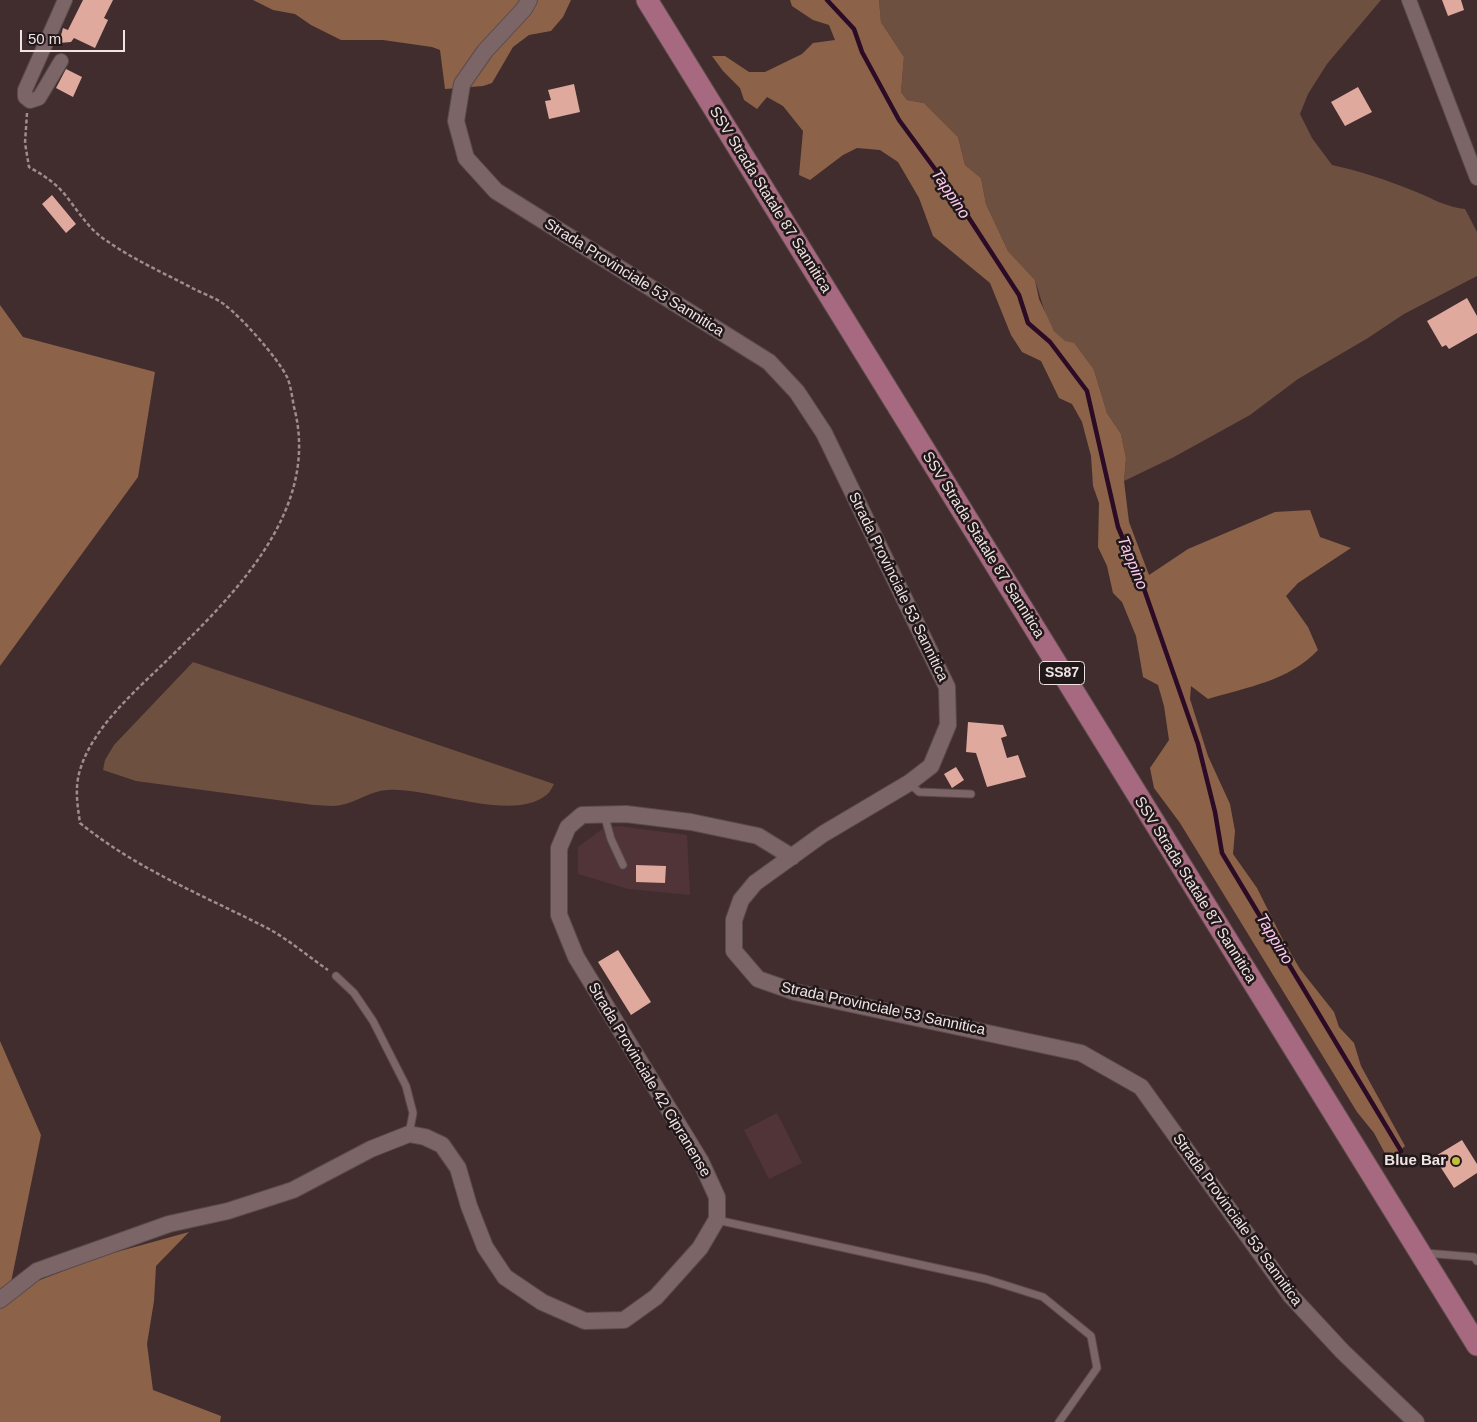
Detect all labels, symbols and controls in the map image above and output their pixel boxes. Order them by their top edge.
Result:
scale bar [22,20,128,52]
text: 50 m [28,30,61,47]
street label: SSV Strada Statale 87 Sannitica [705,104,835,296]
water label: Tappino [926,165,974,223]
street label: Strada Provinciale 53 Sannitica [541,215,727,341]
street label: SSV Strada Statale 87 Sannitica [918,449,1048,641]
street label: Strada Provinciale 53 Sannitica [844,489,952,685]
water label: Tappino [1113,533,1151,593]
road number: SS87 [1040,661,1084,684]
street label: SSV Strada Statale 87 Sannitica [1130,794,1260,986]
water label: Tappino [1251,910,1297,968]
street label: Strada Provinciale 53 Sannitica [779,979,987,1039]
street label: Strada Provinciale 42 Cipranense [584,980,714,1180]
street label: Strada Provinciale 53 Sannitica [1168,1130,1306,1310]
place label: Blue Bar [1384,1152,1446,1170]
marker: Blue Bar [1450,1155,1462,1167]

